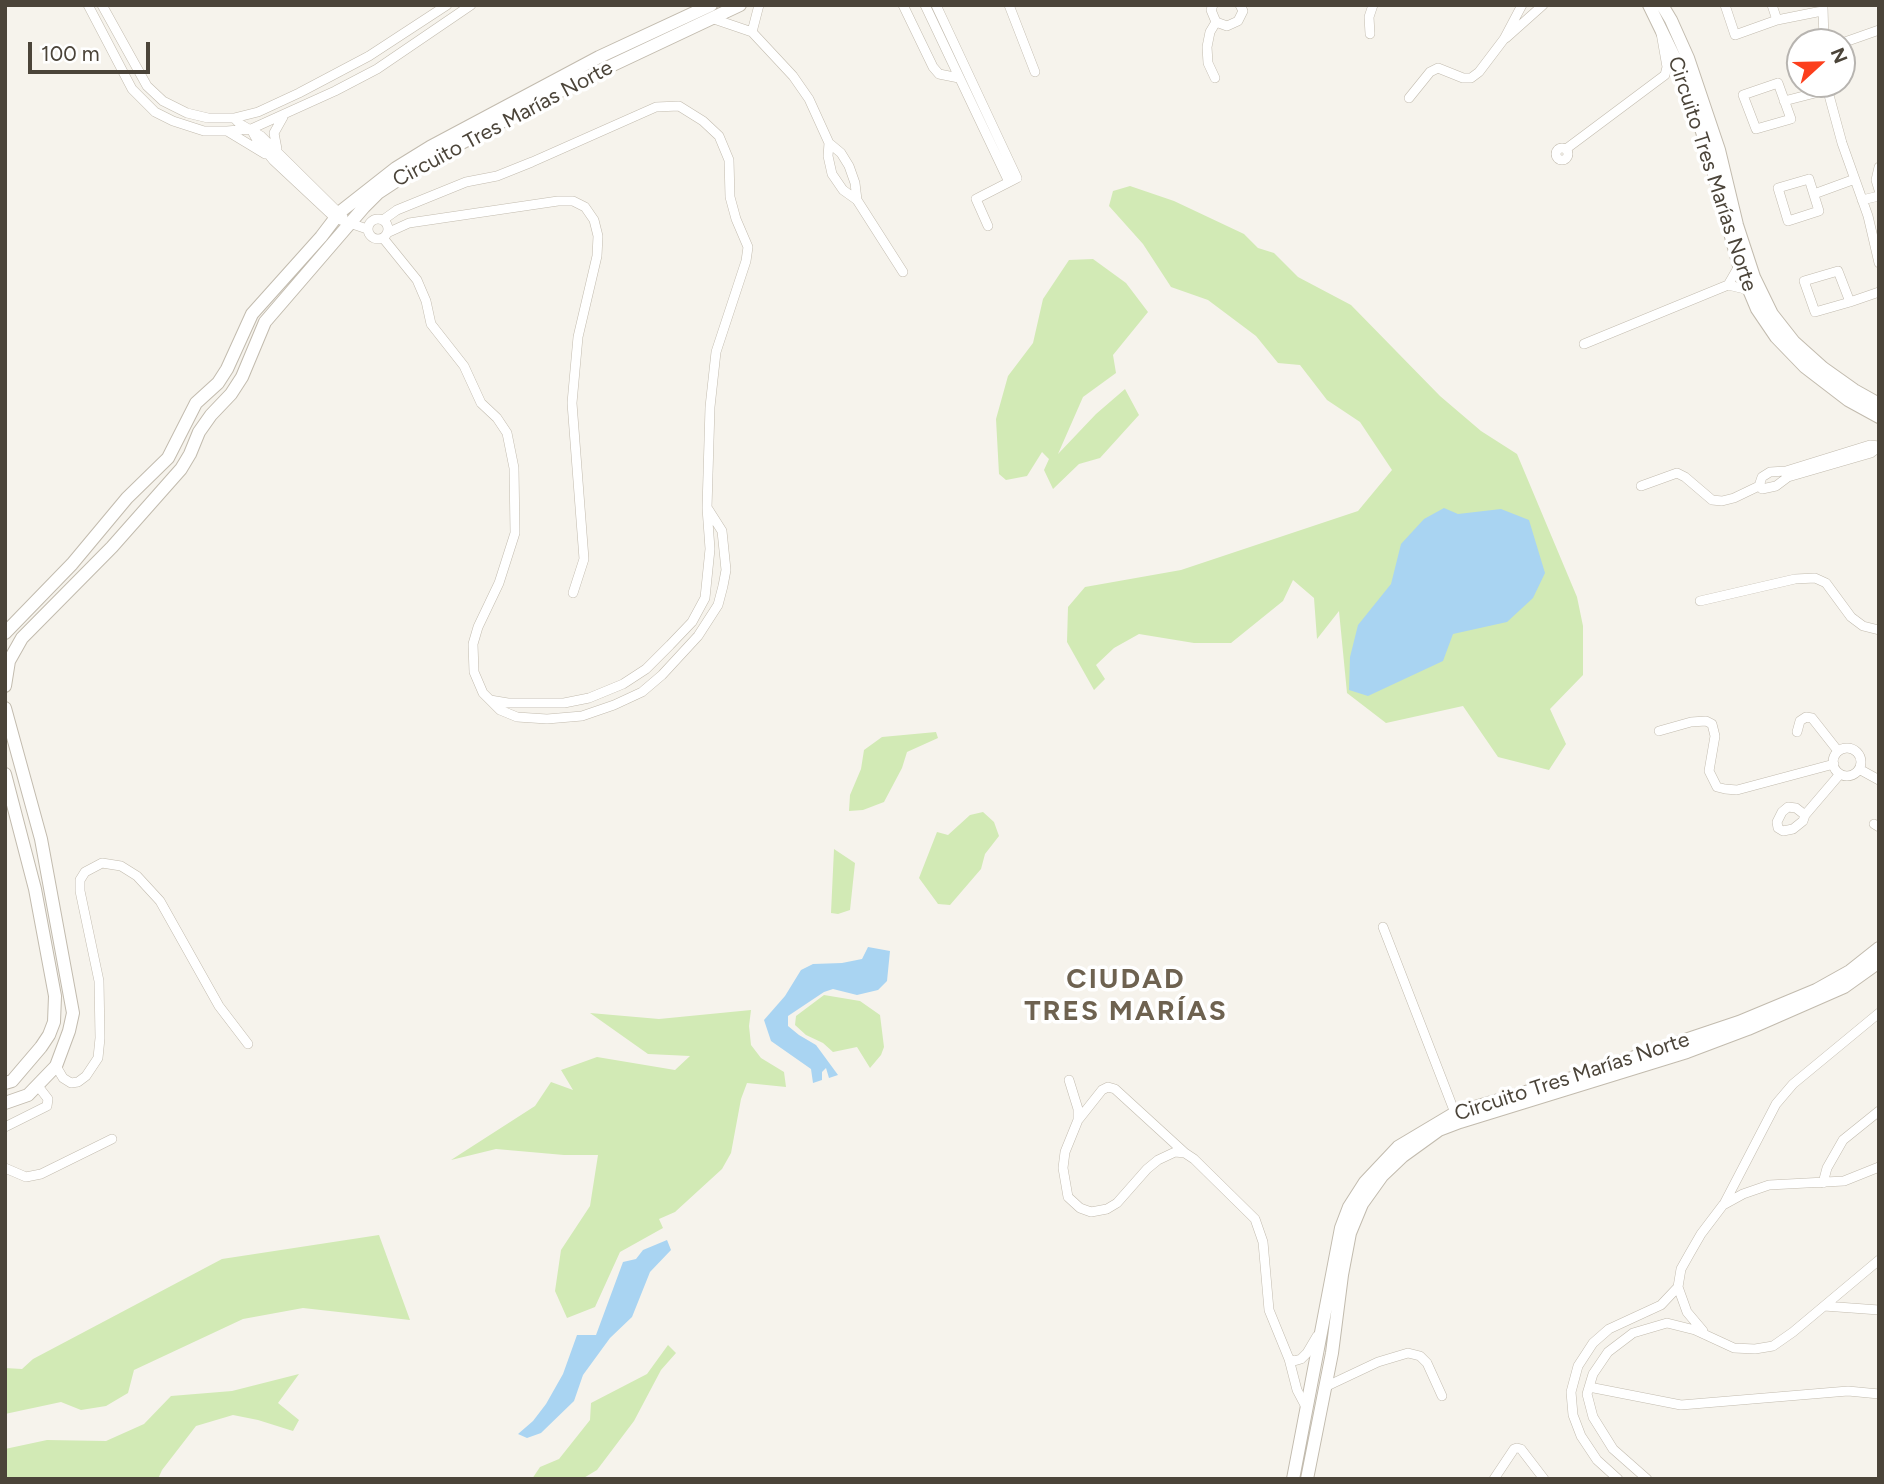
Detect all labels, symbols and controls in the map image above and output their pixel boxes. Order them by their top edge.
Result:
scale bar [32,28,154,72]
north arrow [1786,28,1856,98]
text: 100 m [41,41,100,66]
text: N [1826,45,1852,67]
street label: Circuito Tres Marías Norte [1662,53,1762,295]
street label: Circuito Tres Marías Norte [389,55,617,193]
district label: CIUDAD TRES MARÍAS [1026,963,1226,1029]
street label: Circuito Tres Marías Norte [1451,1027,1693,1127]

